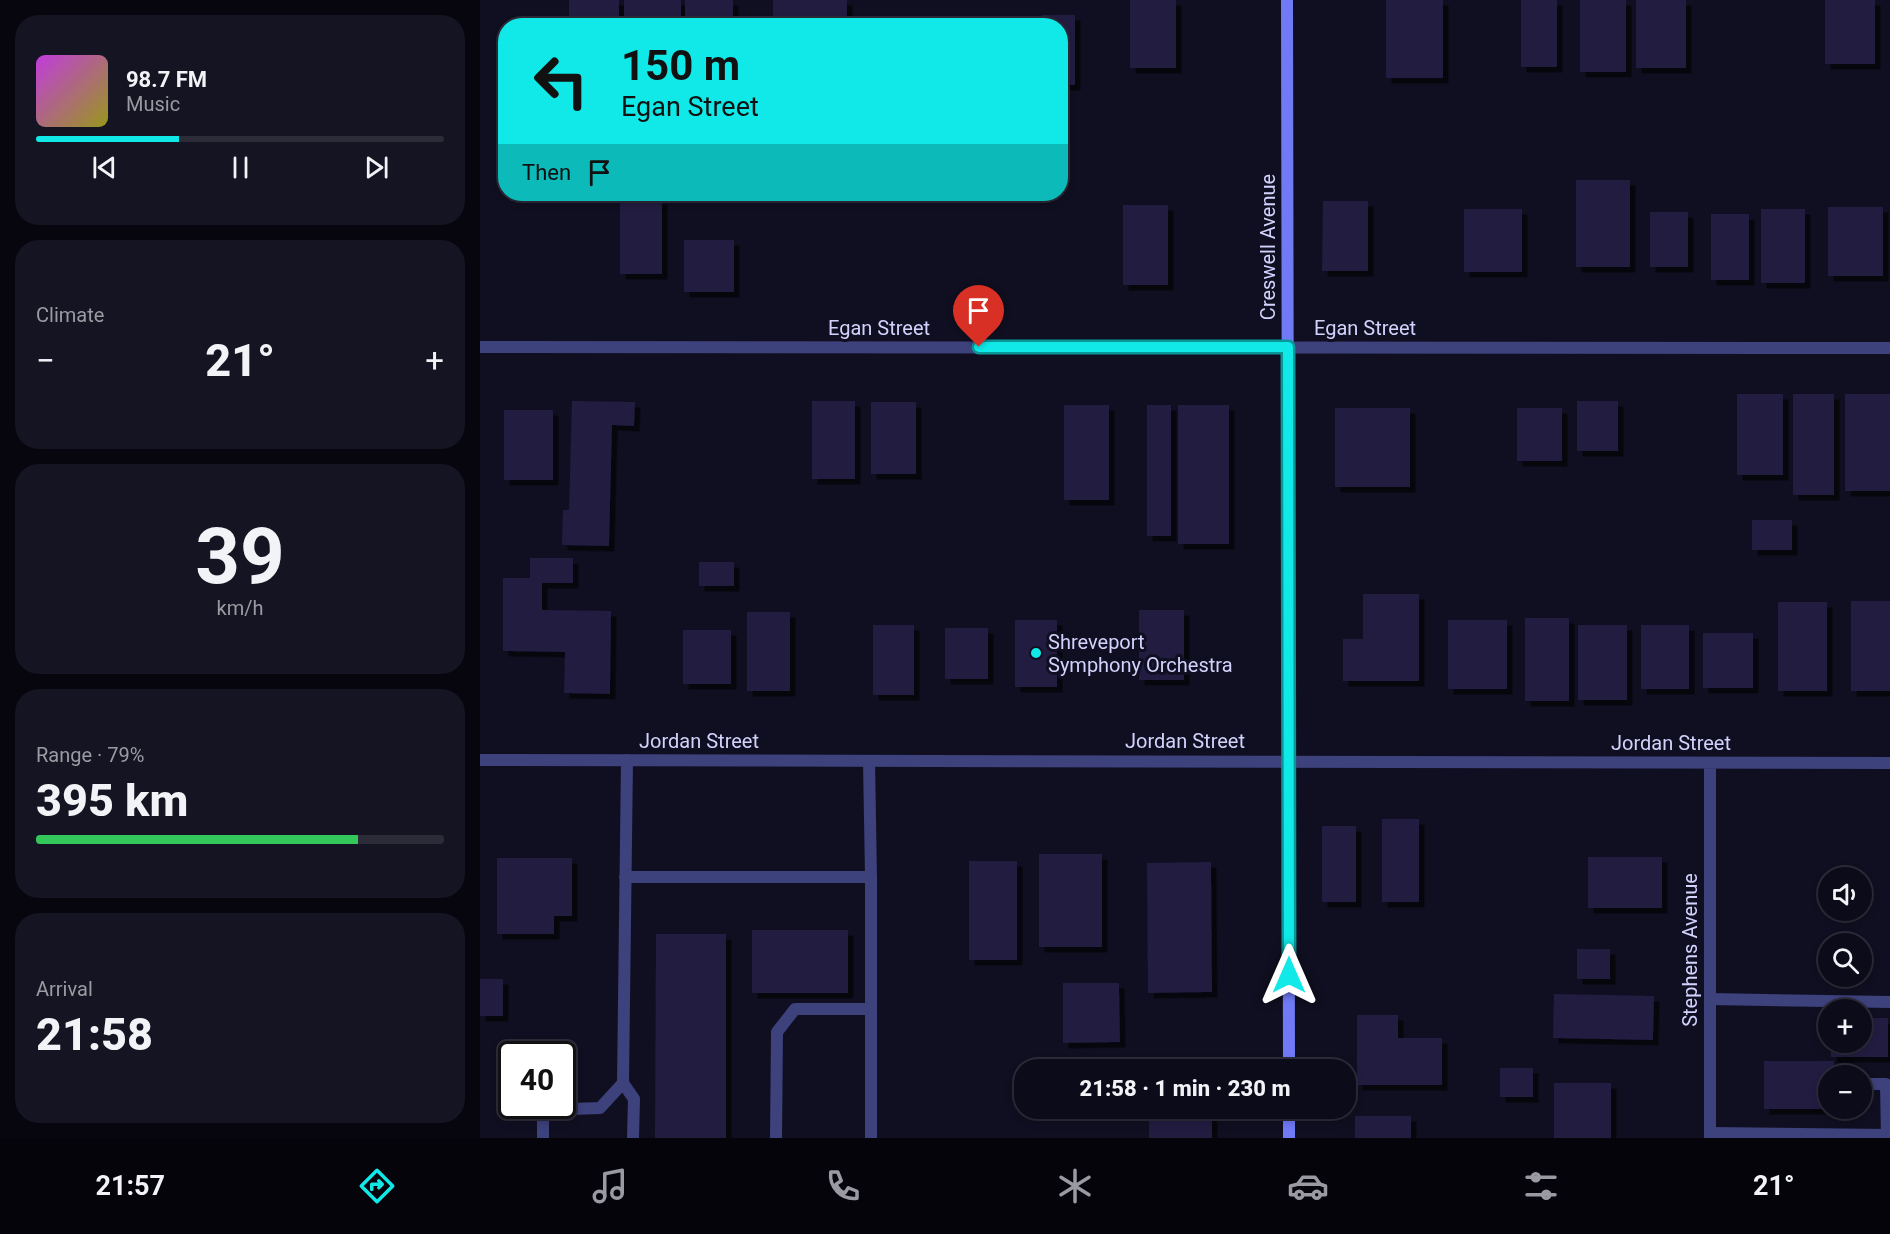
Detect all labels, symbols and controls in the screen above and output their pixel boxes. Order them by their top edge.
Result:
text: 150 m [621,41,740,90]
icon: left [522,42,600,120]
text: 98.7 FM [126,67,207,92]
text: Egan Street [621,91,759,123]
text: Music [126,92,180,116]
icon: previous [88,151,121,184]
icon: pause [224,151,257,184]
icon: next [360,151,393,184]
icon: arrive [583,156,616,189]
text: Then [522,160,571,185]
street label: Creswell Avenue [1256,174,1280,320]
pin [953,285,1004,347]
icon: arrive [962,294,995,327]
text: Climate [36,303,104,327]
street label: Egan Street [828,316,930,340]
street label: Egan Street [1314,316,1416,340]
text: 21° [205,334,275,387]
text: − [36,341,55,380]
text: + [425,341,444,380]
text: 39 [195,511,285,602]
text: km/h [217,596,263,620]
place label: Shreveport Symphony Orchestra [1048,630,1233,677]
marker: Shreveport Symphony Orchestra [1029,646,1043,660]
street label: Jordan Street [639,729,759,753]
street label: Jordan Street [1125,729,1245,753]
street label: Jordan Street [1611,731,1731,755]
text: Range · 79% [36,743,144,767]
text: 395 km [36,774,188,827]
map controls [1818,867,1872,1119]
button: sound [1818,867,1872,921]
street label: Stephens Avenue [1678,873,1702,1027]
button: search [1818,933,1872,987]
position arrow [1257,943,1321,1007]
text: Arrival [36,977,93,1001]
button: + [1818,999,1872,1053]
text: 21:58 [36,1008,153,1061]
speed limit sign: 40 [498,1041,576,1119]
button: − [1818,1065,1872,1119]
text: 21:58 · 1 min · 230 m [1080,1076,1290,1101]
icon: directions [356,1165,398,1207]
icon: music [589,1165,631,1207]
icon: phone [822,1165,864,1207]
icon: climate [1054,1165,1096,1207]
icon: car [1287,1165,1329,1207]
icon: filters [1520,1165,1562,1207]
text: 21:57 [95,1170,165,1202]
text: 21° [1753,1170,1795,1202]

